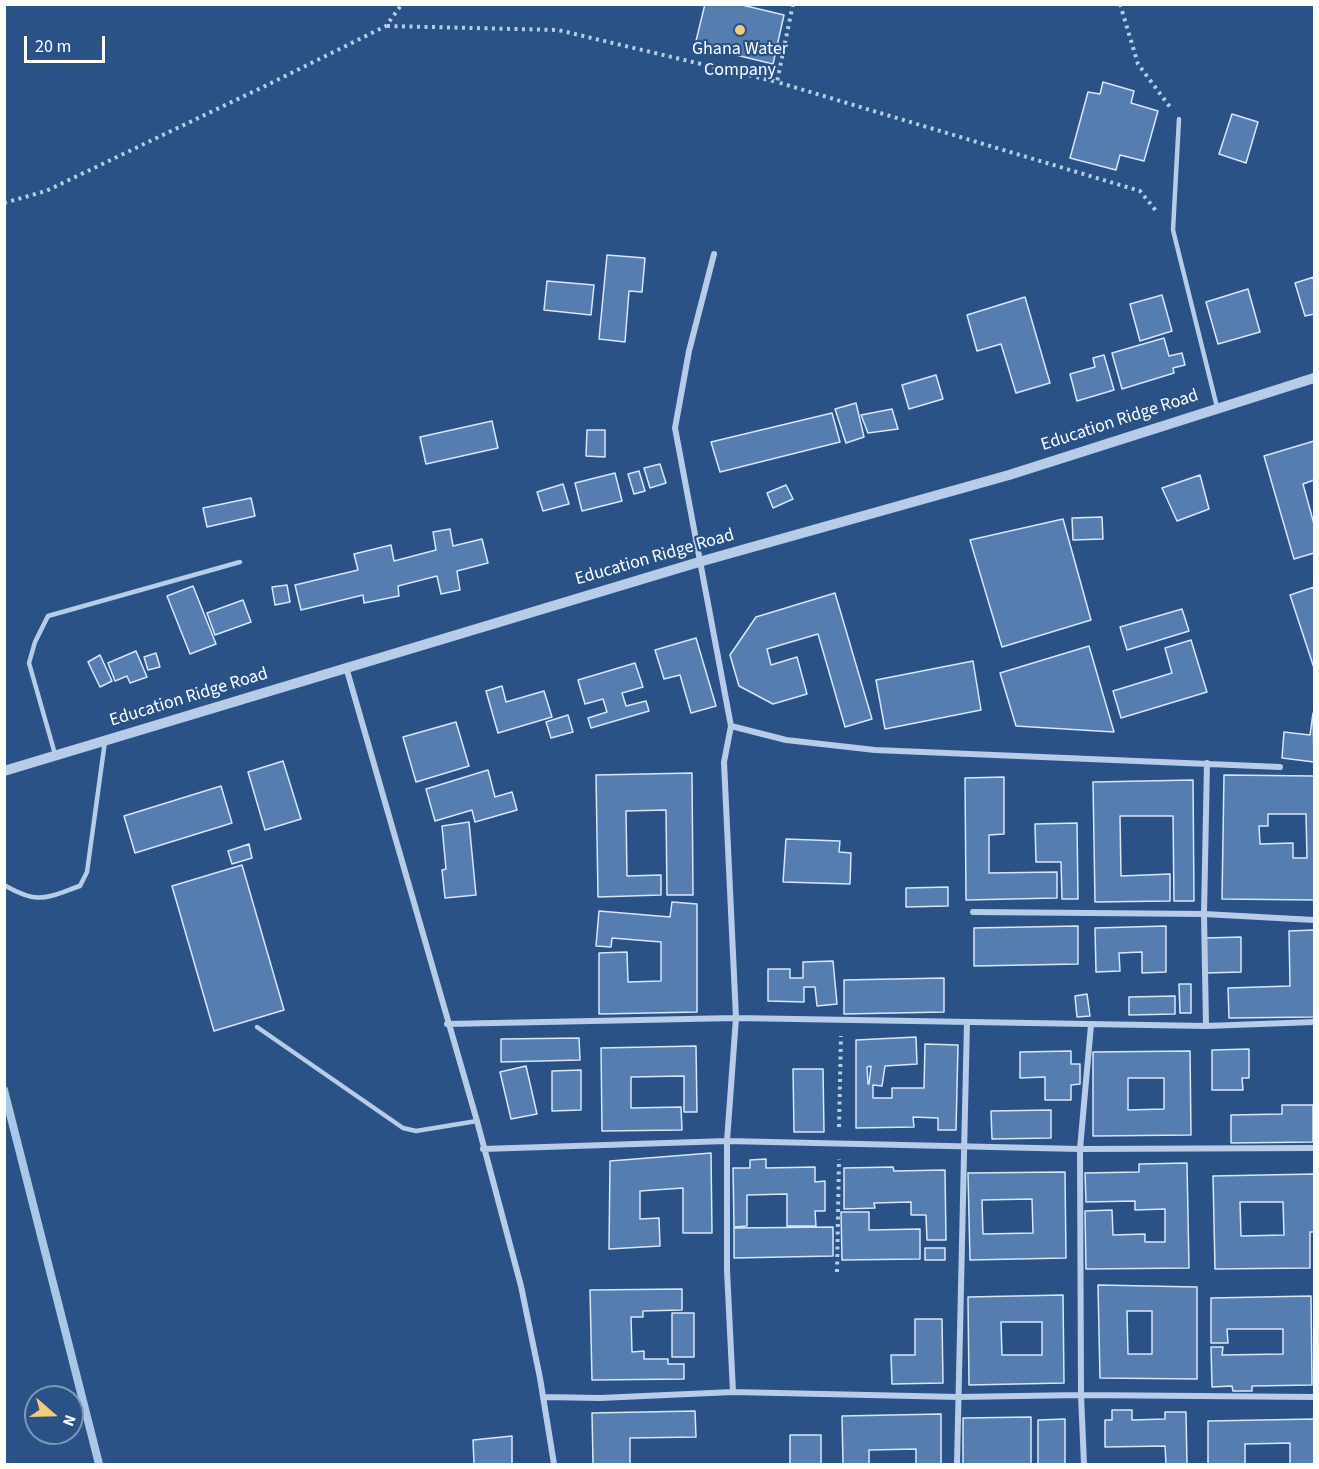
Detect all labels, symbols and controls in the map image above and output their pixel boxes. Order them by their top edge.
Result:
marker: Ghana Water Company [733,23,747,37]
scale bar [27,24,108,62]
text: 20 m [35,34,71,59]
place label: Ghana Water Company [692,39,788,82]
street label: Education Ridge Road [1039,385,1201,457]
street label: Education Ridge Road [573,525,737,591]
street label: Education Ridge Road [107,664,271,732]
north arrow [24,1385,84,1445]
text: N [57,1412,81,1429]

